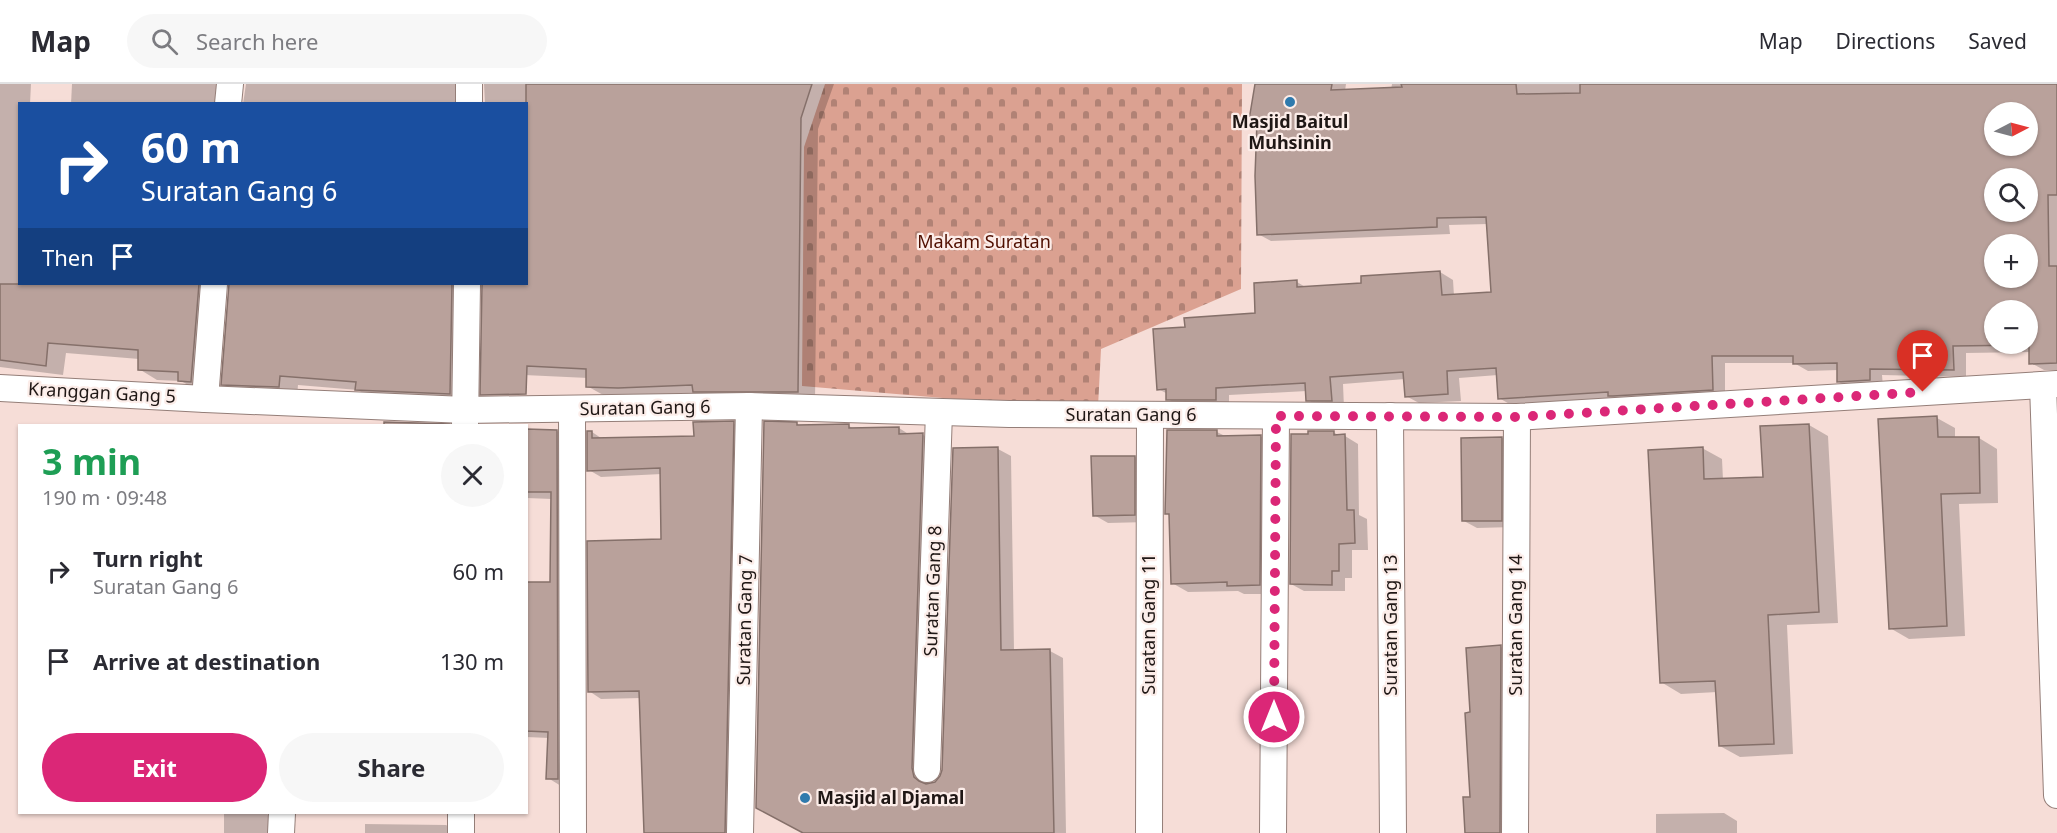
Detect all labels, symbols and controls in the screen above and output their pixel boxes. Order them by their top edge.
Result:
search box [127,14,547,68]
text: Map [30,22,91,60]
icon: search [148,25,181,58]
text: Search here [196,26,318,56]
text: Map [1759,27,1803,55]
text: Directions [1836,27,1935,55]
text: Saved [1968,27,2027,55]
marker: Masjid Baitul Muhsinin [1283,95,1297,109]
north arrow [1984,102,2038,156]
map controls [1984,102,2038,354]
place label: Masjid Baitul Muhsinin [1232,109,1348,154]
text: 60 m [141,118,241,175]
icon: right [42,126,120,204]
button: search [1984,168,2038,222]
text: Suratan Gang 6 [141,172,337,209]
park label: Makam Suratan [917,229,1051,253]
button: + [1984,234,2038,288]
icon: arrive [106,240,139,273]
text: Then [42,242,94,272]
button: − [1984,300,2038,354]
pin [1897,330,1948,392]
icon: arrive [1906,339,1939,372]
street label: Kranggan Gang 5 [28,376,177,408]
street label: Suratan Gang 6 [579,394,711,420]
street label: Suratan Gang 6 [1066,402,1196,426]
text: 3 min [42,437,141,486]
button: close [441,444,504,507]
text: 190 m · 09:48 [42,484,167,511]
street label: Suratan Gang 8 [918,525,946,657]
text: Turn right [93,543,203,573]
street label: Suratan Gang 11 [1136,553,1160,695]
street label: Suratan Gang 7 [731,554,757,686]
street label: Suratan Gang 13 [1378,554,1402,696]
street label: Suratan Gang 14 [1503,554,1527,696]
icon: right [42,555,75,588]
text: 60 m [453,556,504,586]
text: Suratan Gang 6 [93,573,239,600]
icon: arrive [42,645,75,678]
text: Arrive at destination [93,646,320,676]
text: 130 m [440,646,504,676]
position arrow [1242,685,1306,749]
button: Exit [42,733,267,802]
button: Share [279,733,504,802]
place label: Masjid al Djamal [817,785,964,809]
marker: Masjid al Djamal [798,791,812,805]

